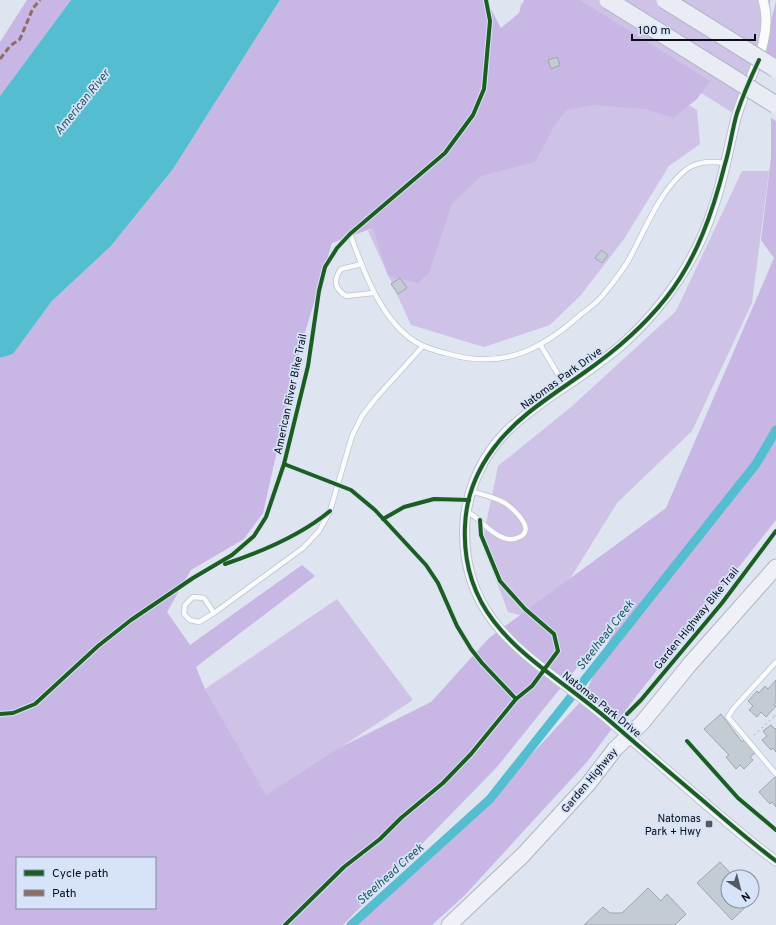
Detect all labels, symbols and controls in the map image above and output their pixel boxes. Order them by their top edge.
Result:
scale bar [632,16,755,42]
text: 100 m [638,23,671,39]
water label: American River [51,66,115,139]
street label: American River Bike Trail [271,332,311,456]
street label: Natomas Park Drive [518,344,605,413]
street label: Garden Highway Bike Trail [651,565,742,673]
water label: Steelhead Creek [573,597,639,674]
street label: Natomas Park Drive [559,669,644,741]
street label: Garden Highway [558,745,621,816]
place label: Natomas Park + Hwy [645,812,701,839]
marker: Natomas Park + Hwy [704,819,714,829]
water label: Steelhead Creek [354,840,428,909]
legend [16,857,156,909]
text: Cycle path [52,866,109,882]
north arrow [720,869,760,909]
text: Path [52,886,77,902]
text: N [738,888,753,904]

